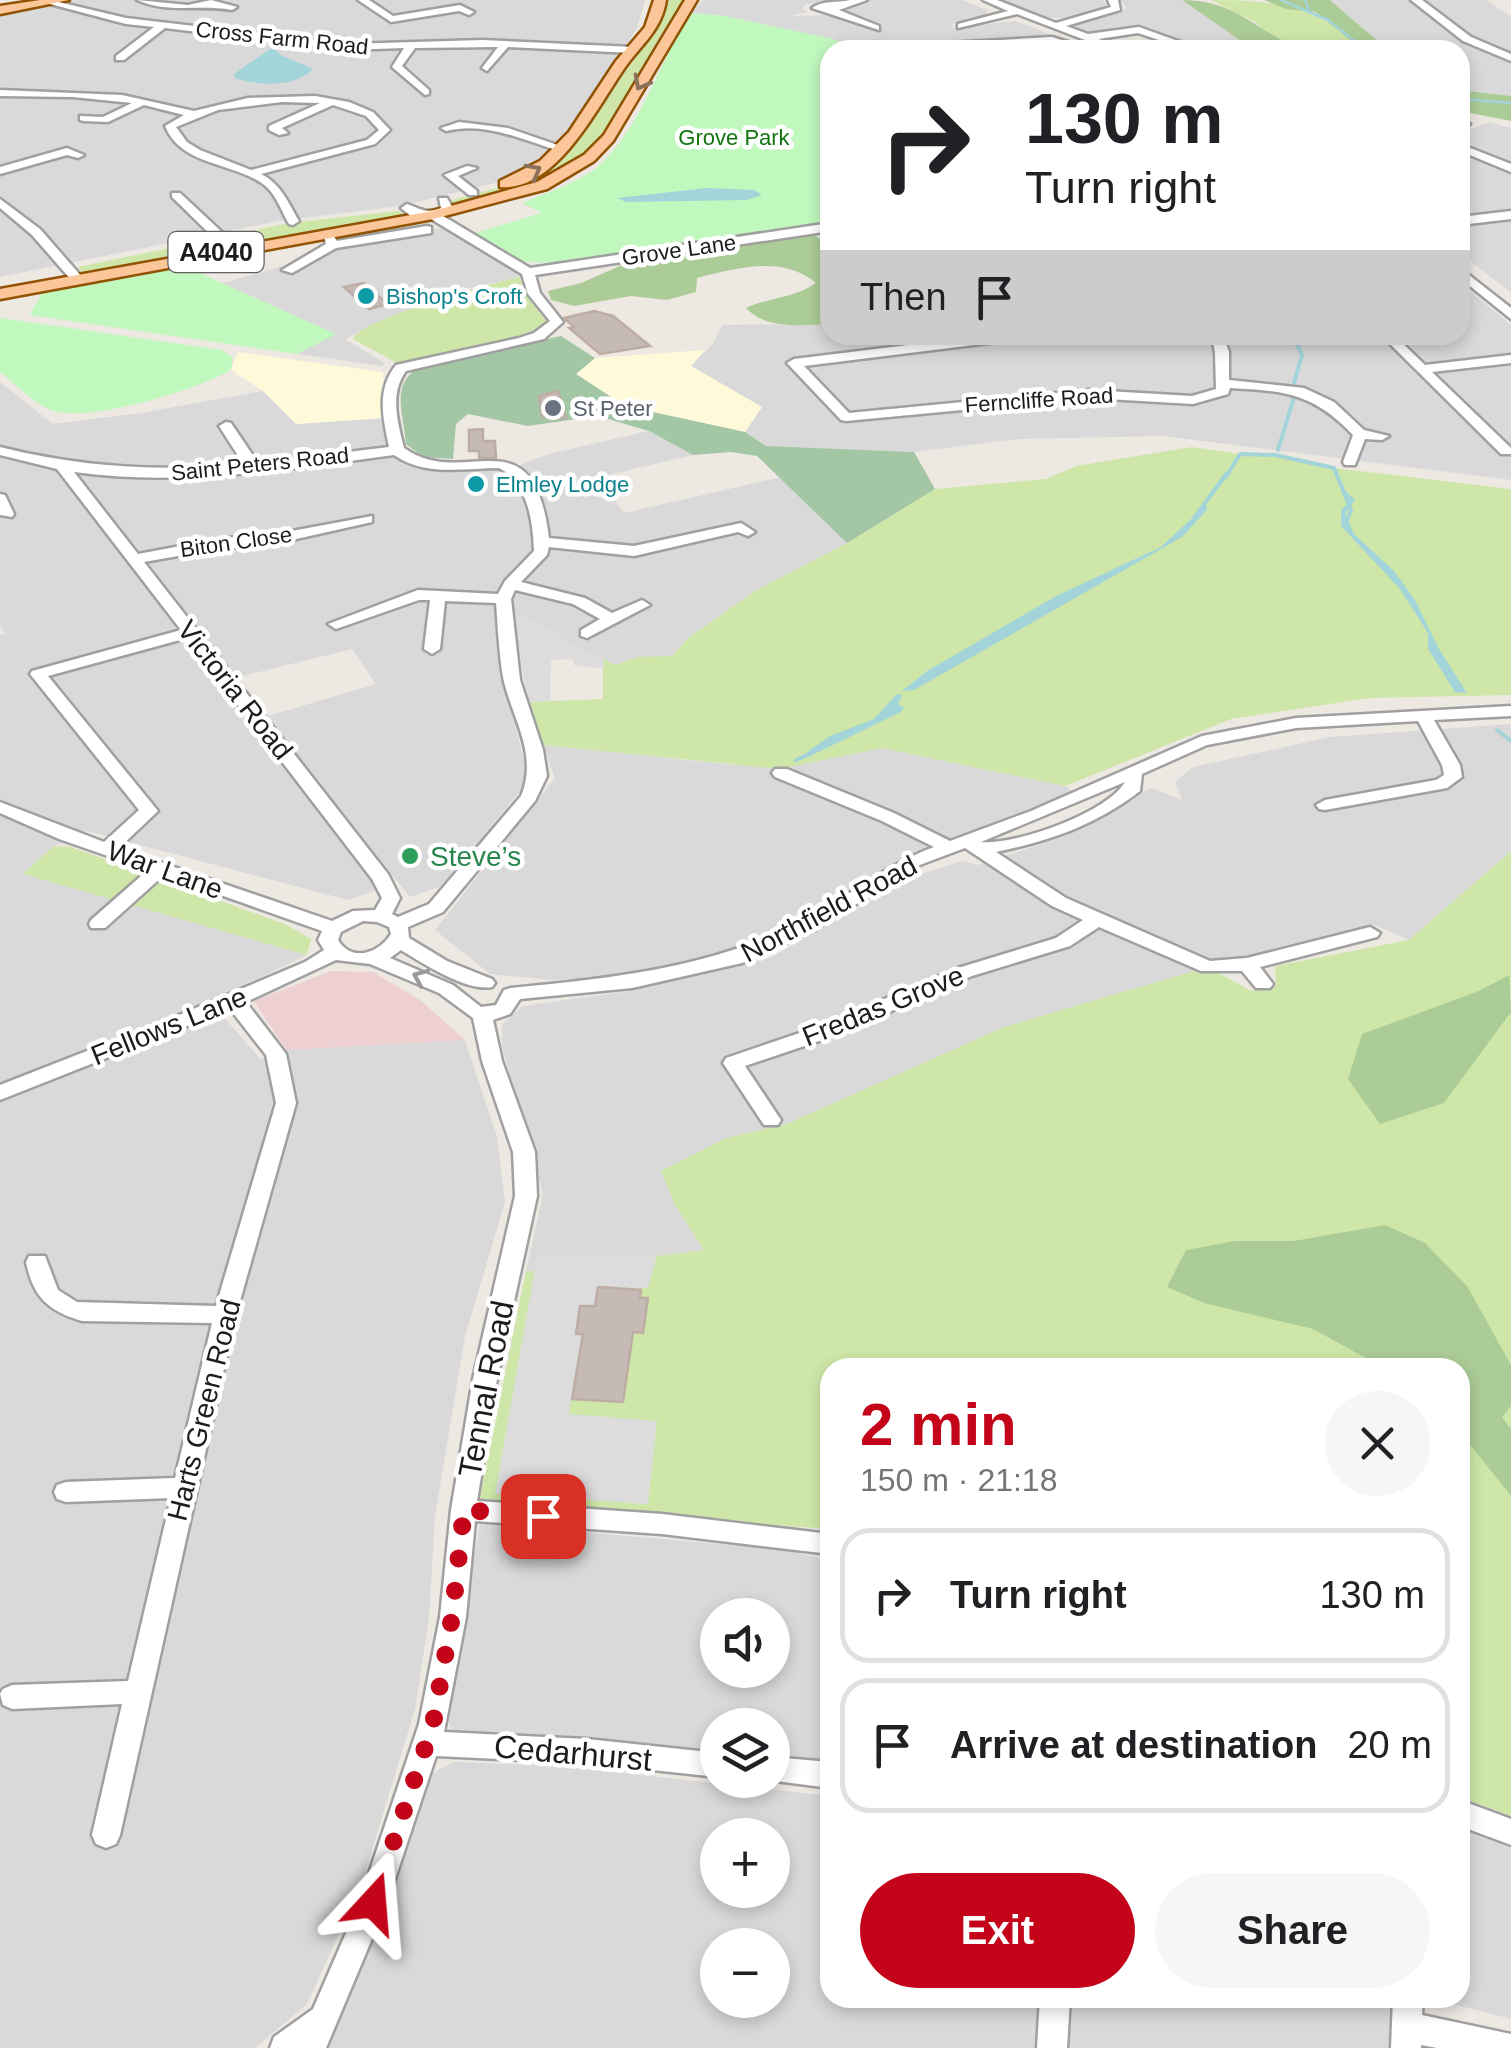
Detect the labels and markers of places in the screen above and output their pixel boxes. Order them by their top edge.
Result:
place label: Bishop's Croft [386,284,522,309]
marker: Bishop's Croft [355,285,377,307]
place label: St Peter [573,396,652,421]
marker: St Peter [542,397,564,419]
place label: Elmley Lodge [496,472,629,497]
marker: Elmley Lodge [465,473,487,495]
place label: Steve’s [430,841,521,872]
marker: Steve’s [399,845,421,867]
pin [501,1474,586,1559]

